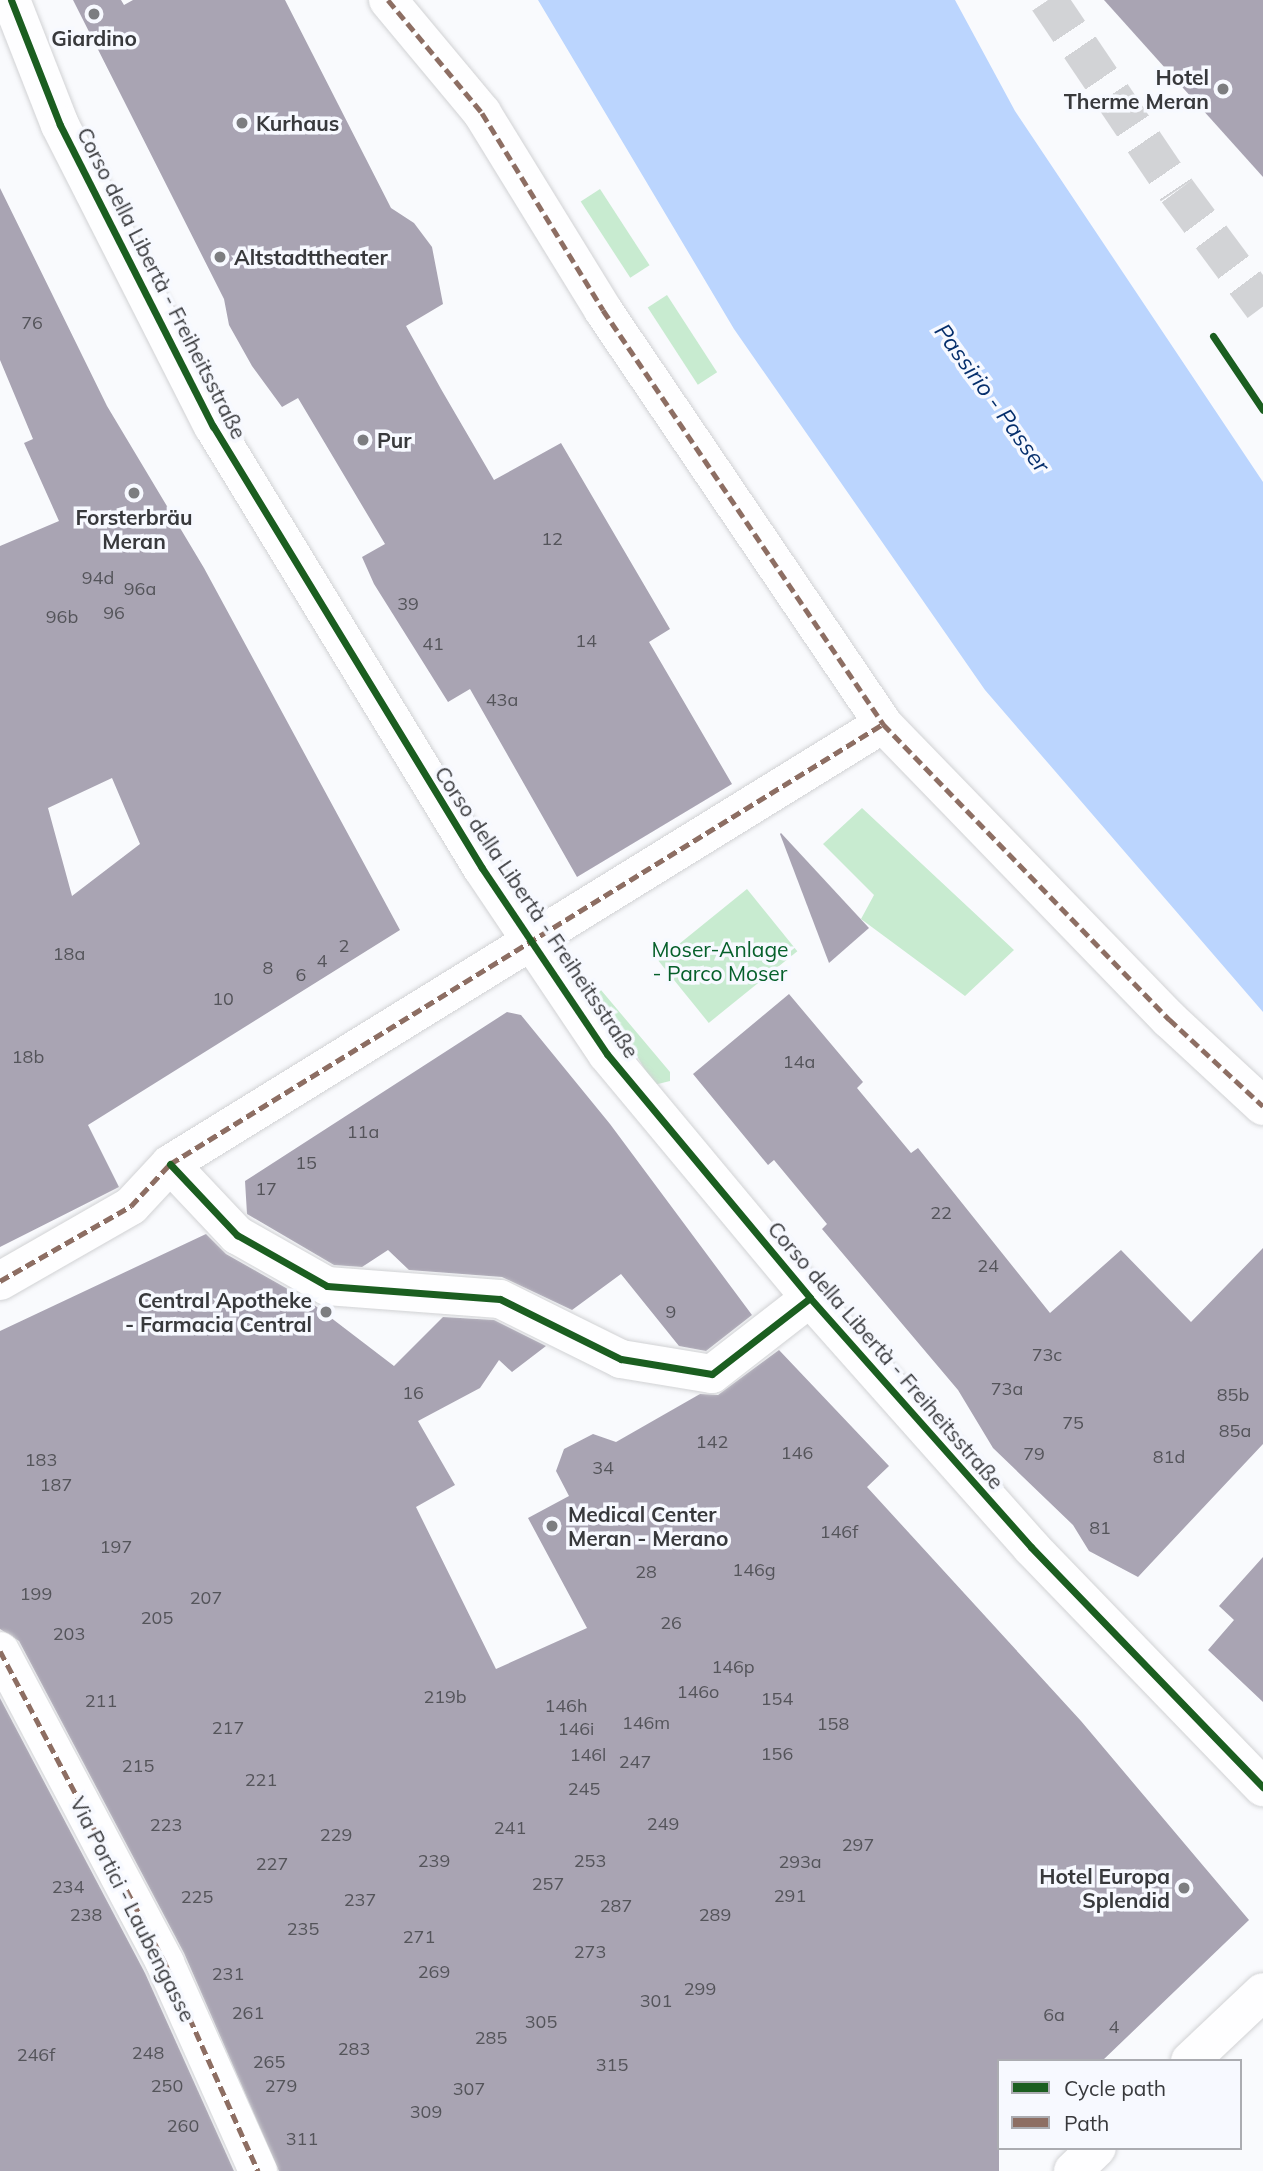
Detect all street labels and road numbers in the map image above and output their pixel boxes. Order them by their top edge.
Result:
street label: Corso della Libertà - Freiheitsstraße [72,123,252,443]
street label: Corso della Libertà - Freiheitsstraße [430,761,644,1063]
street label: Corso della Libertà - Freiheitsstraße [763,1216,1009,1494]
street label: Via Portici - Laubengasse [65,1792,201,2026]

